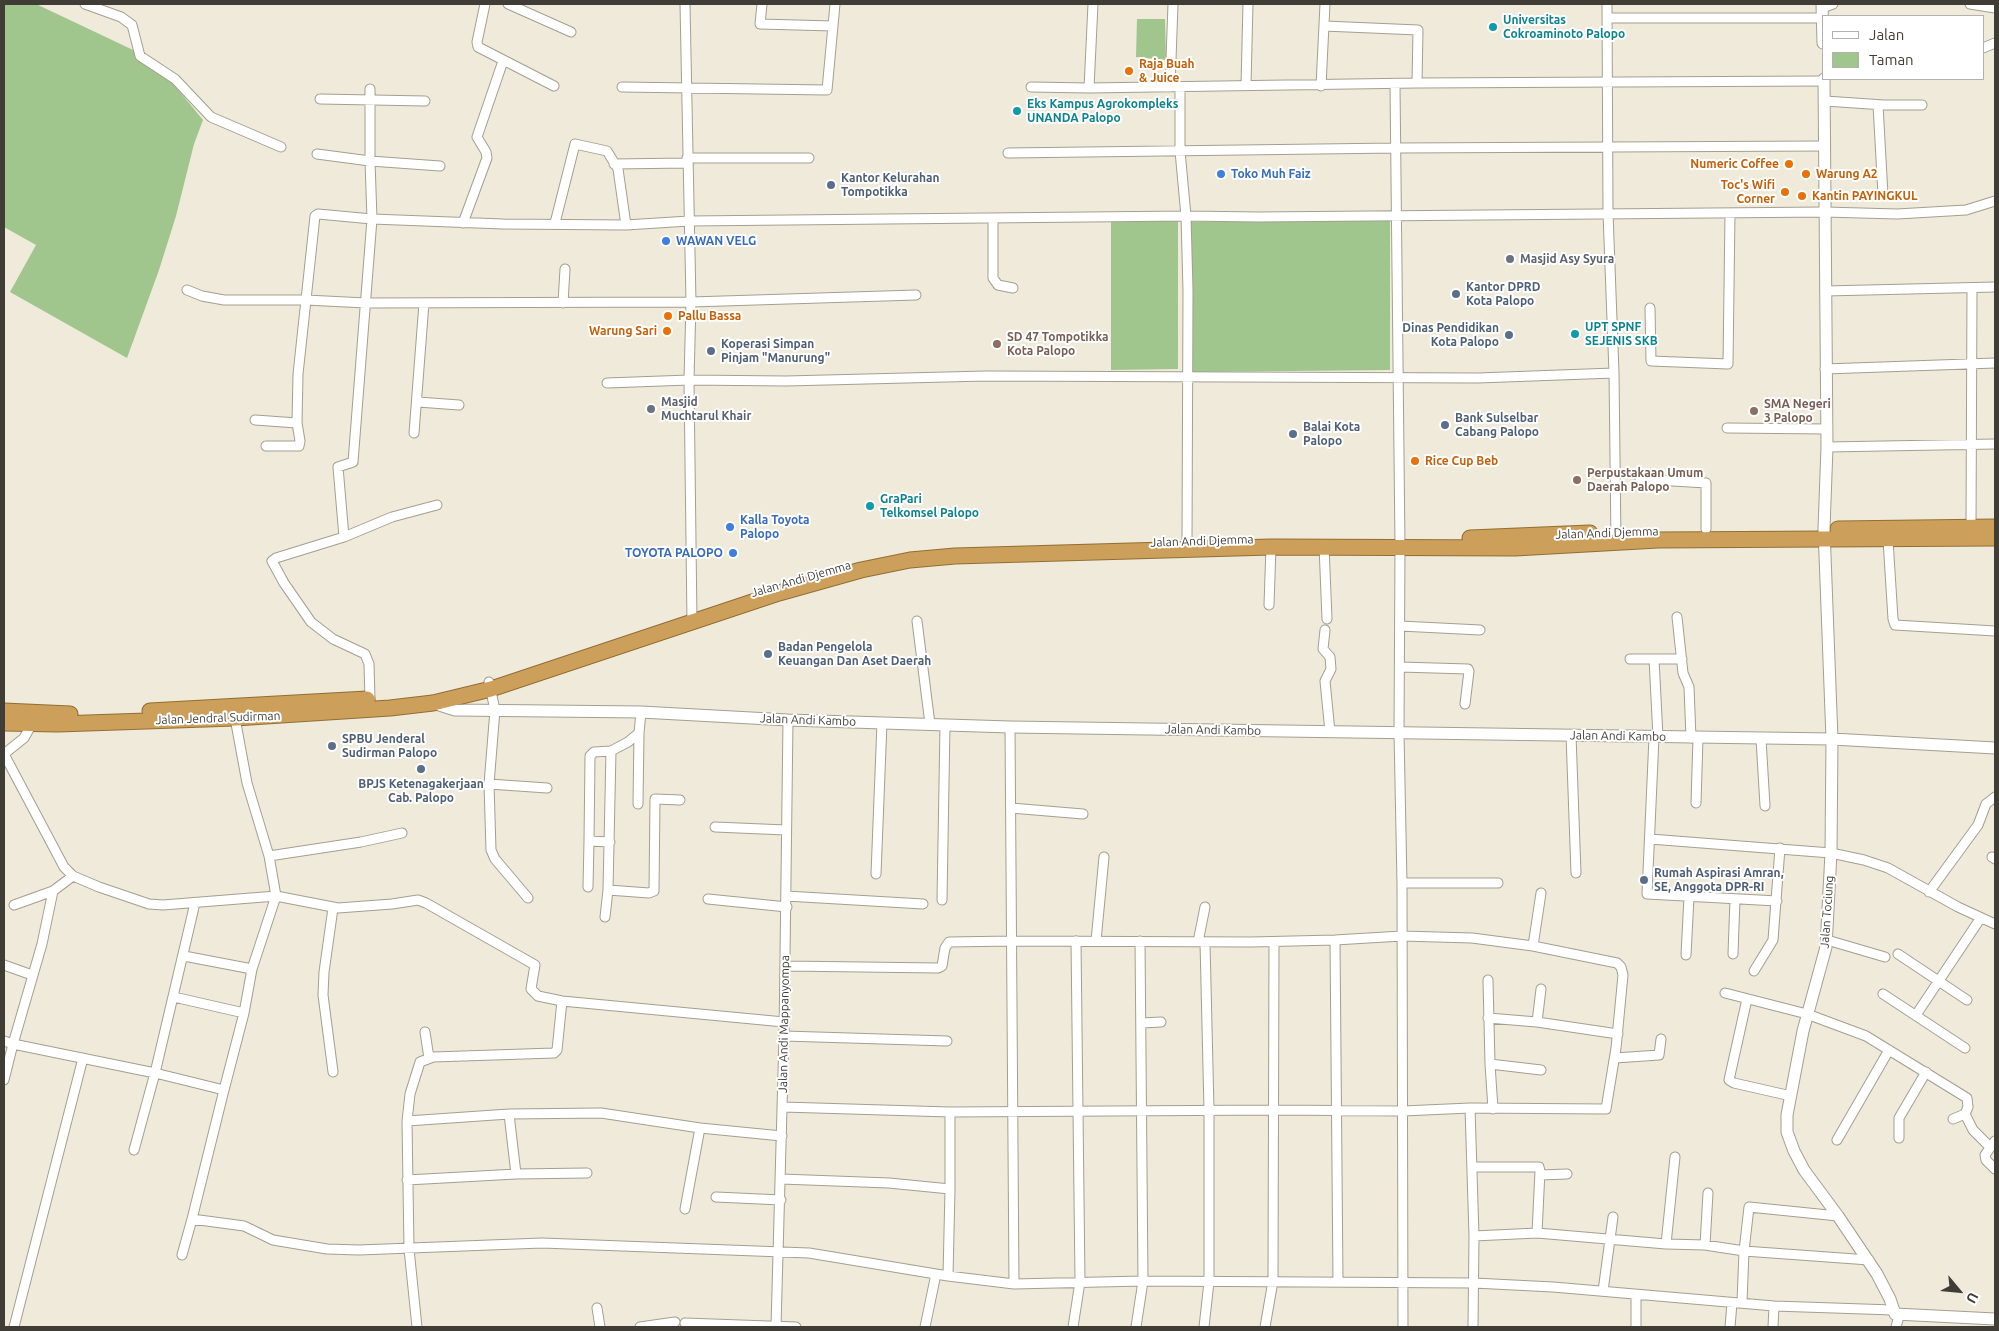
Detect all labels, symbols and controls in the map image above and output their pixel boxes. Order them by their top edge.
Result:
place label: Universitas Cokroaminoto Palopo [1503,13,1625,41]
legend [1822,15,1984,80]
marker: Universitas Cokroaminoto Palopo [1487,21,1499,33]
text: Jalan [1869,26,1904,43]
text: Taman [1869,51,1914,68]
place label: Raja Buah & Juice [1139,57,1195,85]
marker: Raja Buah & Juice [1123,65,1135,77]
place label: Eks Kampus Agrokompleks UNANDA Palopo [1027,97,1178,125]
marker: Eks Kampus Agrokompleks UNANDA Palopo [1011,105,1023,117]
place label: Numeric Coffee [1690,157,1779,171]
marker: Numeric Coffee [1783,158,1795,170]
place label: Toko Muh Faiz [1231,167,1311,181]
place label: Warung A2 [1816,167,1878,181]
marker: Toko Muh Faiz [1215,168,1227,180]
marker: Warung A2 [1800,168,1812,180]
place label: Kantor Kelurahan Tompotikka [841,171,939,199]
place label: Toc's Wifi Corner [1721,178,1775,206]
marker: Kantor Kelurahan Tompotikka [825,179,837,191]
marker: Toc's Wifi Corner [1779,186,1791,198]
place label: Kantin PAYINGKUL [1812,189,1918,203]
marker: Kantin PAYINGKUL [1796,190,1808,202]
place label: WAWAN VELG [676,234,756,248]
marker: WAWAN VELG [660,235,672,247]
place label: Masjid Asy Syura [1520,252,1614,266]
marker: Masjid Asy Syura [1504,253,1516,265]
place label: Kantor DPRD Kota Palopo [1466,280,1540,308]
marker: Kantor DPRD Kota Palopo [1450,288,1462,300]
place label: Pallu Bassa [678,309,741,323]
marker: Pallu Bassa [662,310,674,322]
place label: UPT SPNF SEJENIS SKB [1585,320,1658,348]
place label: Dinas Pendidikan Kota Palopo [1402,321,1499,349]
place label: Warung Sari [589,324,657,338]
marker: Warung Sari [661,325,673,337]
marker: UPT SPNF SEJENIS SKB [1569,328,1581,340]
marker: Dinas Pendidikan Kota Palopo [1503,329,1515,341]
place label: SD 47 Tompotikka Kota Palopo [1007,330,1109,358]
place label: Koperasi Simpan Pinjam "Manurung" [721,337,830,365]
marker: SD 47 Tompotikka Kota Palopo [991,338,1003,350]
marker: Koperasi Simpan Pinjam "Manurung" [705,345,717,357]
place label: Masjid Muchtarul Khair [661,395,751,423]
place label: SMA Negeri 3 Palopo [1764,397,1831,425]
marker: Masjid Muchtarul Khair [645,403,657,415]
marker: SMA Negeri 3 Palopo [1748,405,1760,417]
place label: Bank Sulselbar Cabang Palopo [1455,411,1539,439]
marker: Bank Sulselbar Cabang Palopo [1439,419,1451,431]
place label: Balai Kota Palopo [1303,420,1360,448]
marker: Balai Kota Palopo [1287,428,1299,440]
place label: Rice Cup Beb [1425,454,1498,468]
marker: Rice Cup Beb [1409,455,1421,467]
place label: Perpustakaan Umum Daerah Palopo [1587,466,1703,494]
marker: Perpustakaan Umum Daerah Palopo [1571,474,1583,486]
place label: GraPari Telkomsel Palopo [880,492,979,520]
marker: GraPari Telkomsel Palopo [864,500,876,512]
place label: Kalla Toyota Palopo [740,513,810,541]
marker: Kalla Toyota Palopo [724,521,736,533]
street label: Jalan Andi Djemma [1555,524,1659,542]
street label: Jalan Andi Djemma [1150,532,1254,550]
place label: TOYOTA PALOPO [625,546,723,560]
marker: TOYOTA PALOPO [727,547,739,559]
street label: Jalan Andi Djemma [749,558,853,600]
place label: Badan Pengelola Keuangan Dan Aset Daerah [778,640,931,668]
marker: Badan Pengelola Keuangan Dan Aset Daerah [762,648,774,660]
street label: Jalan Jendral Sudirman [155,709,281,727]
street label: Jalan Andi Kambo [760,711,856,729]
street label: Jalan Andi Kambo [1165,722,1261,738]
street label: Jalan Andi Kambo [1570,728,1666,744]
place label: SPBU Jenderal Sudirman Palopo [342,732,437,760]
marker: SPBU Jenderal Sudirman Palopo [326,740,338,752]
marker: BPJS Ketenagakerjaan Cab. Palopo [415,763,427,775]
place label: BPJS Ketenagakerjaan Cab. Palopo [358,777,484,805]
place label: Rumah Aspirasi Amran, SE, Anggota DPR-RI [1654,866,1784,894]
marker: Rumah Aspirasi Amran, SE, Anggota DPR-RI [1638,874,1650,886]
street label: Jalan Tociung [1817,875,1837,949]
street label: Jalan Andi Mappanyompa [776,955,792,1093]
north arrow [1934,1266,1984,1316]
text: U [1963,1290,1982,1306]

